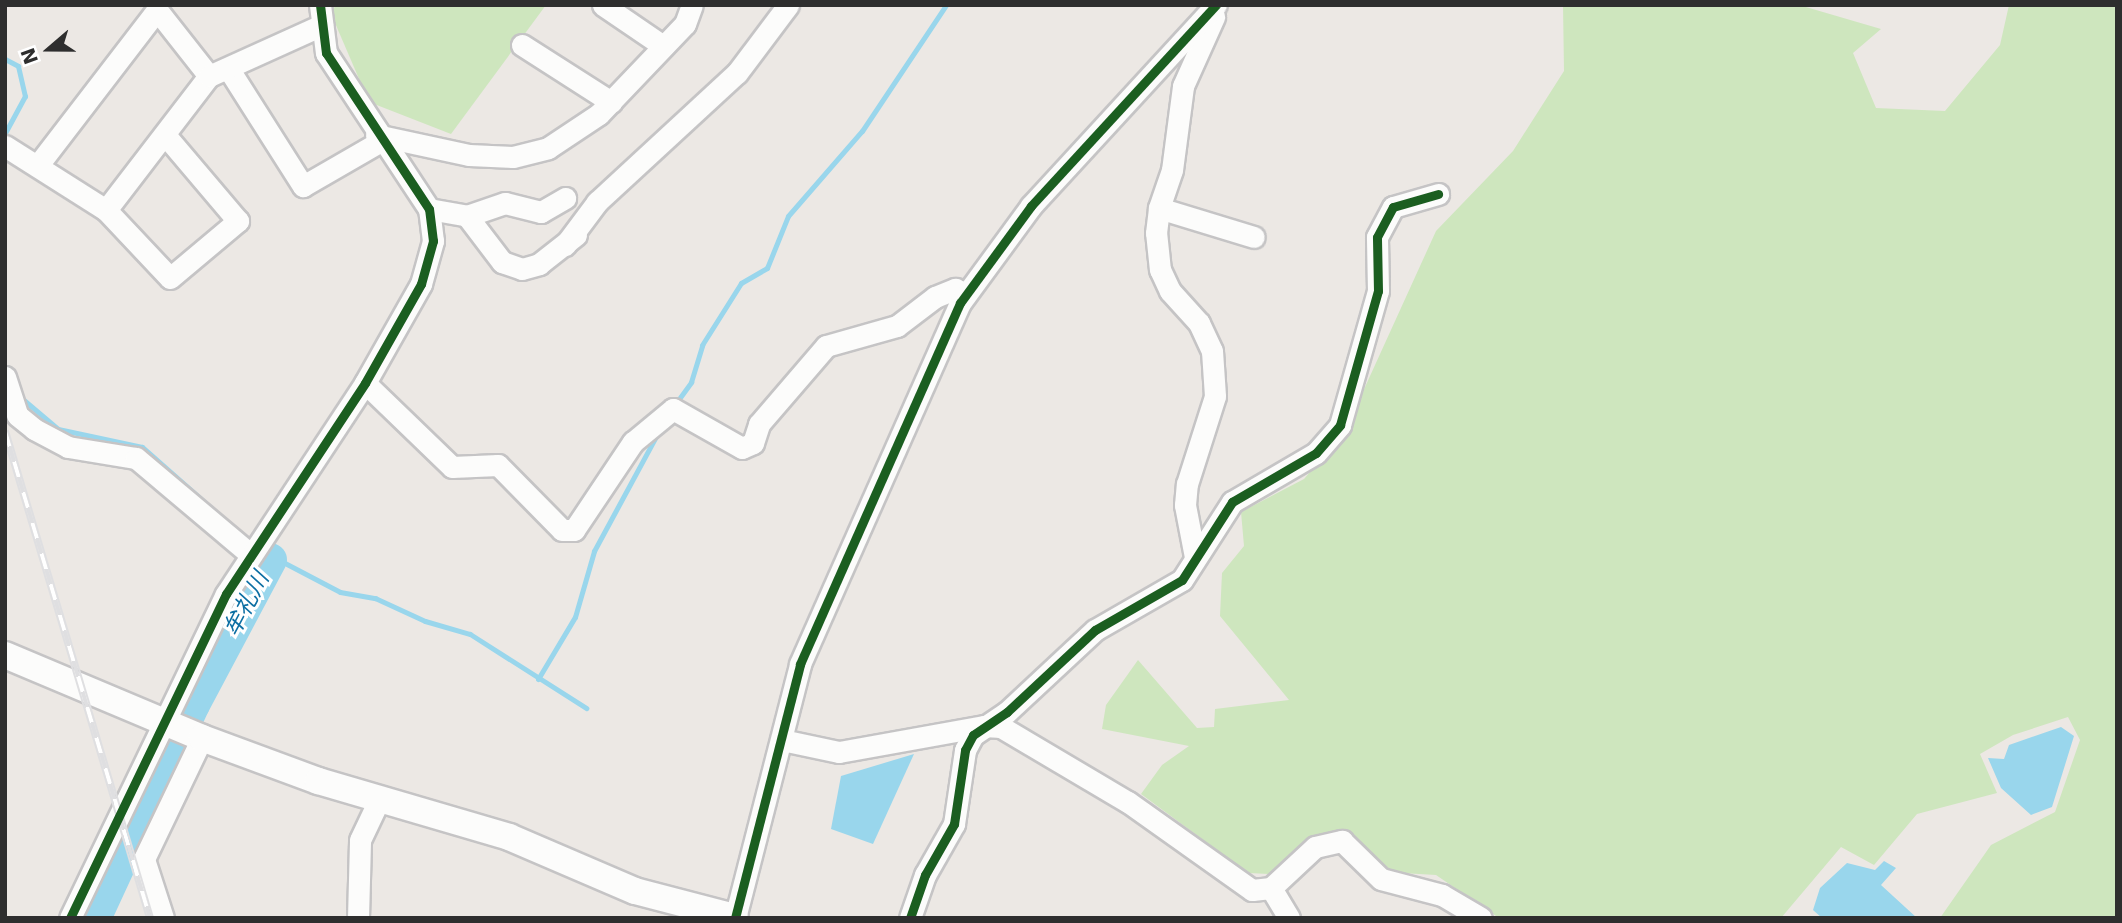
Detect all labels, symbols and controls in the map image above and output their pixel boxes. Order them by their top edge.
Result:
north arrow [14,14,84,84]
text: N [16,45,42,67]
water label: 牟礼川 [218,567,274,641]

